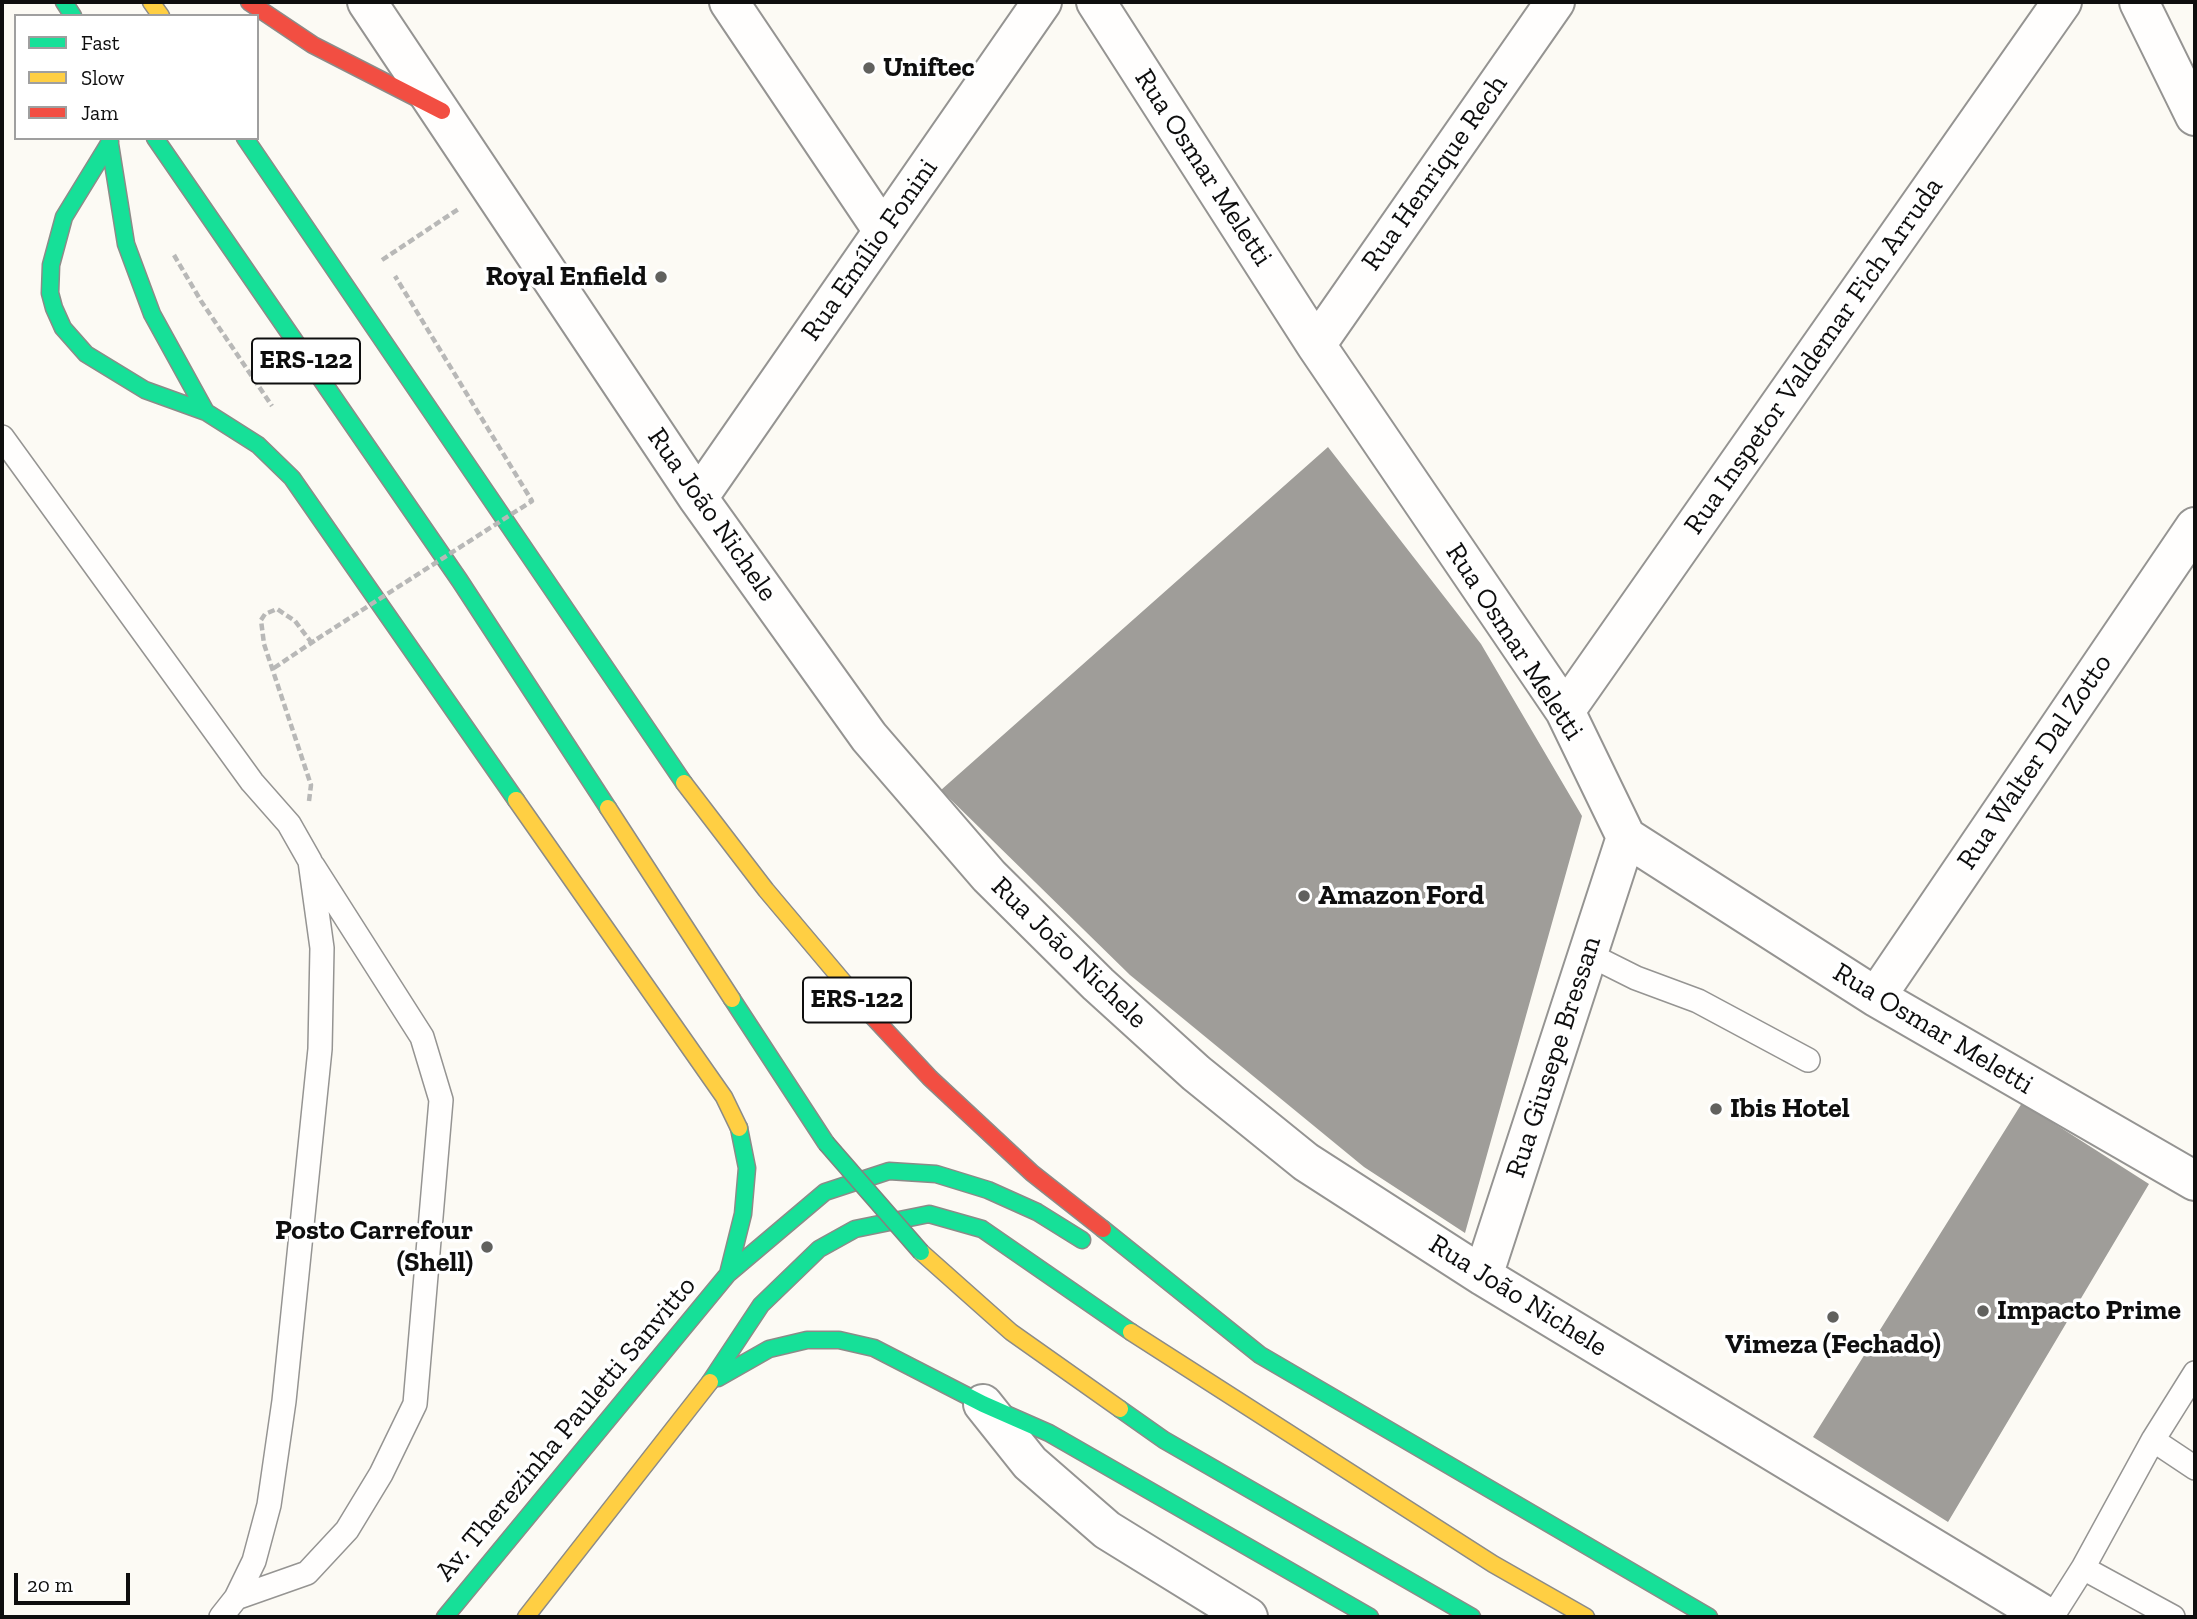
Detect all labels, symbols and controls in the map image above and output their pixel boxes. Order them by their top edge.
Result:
legend [14,14,259,140]
text: Fast [81,30,120,55]
place label: Uniftec [883,51,975,85]
marker: Uniftec [861,60,877,76]
street label: Rua Osmar Meletti [1127,63,1279,273]
text: Slow [81,65,124,90]
street label: Rua Henrique Rech [1355,69,1515,277]
text: Jam [81,100,118,125]
street label: Rua Emílio Fonini [795,152,945,348]
street label: Rua Inspetor Valdemar Fich Arruda [1677,171,1951,541]
place label: Royal Enfield [485,260,647,294]
marker: Royal Enfield [653,269,669,285]
road number: ERS-122 [252,338,360,384]
street label: Rua João Nichele [640,422,784,608]
street label: Rua Osmar Meletti [1438,537,1590,747]
street label: Rua Walter Dal Zotto [1950,648,2120,876]
street label: Rua João Nichele [984,870,1154,1036]
place label: Amazon Ford [1318,879,1484,913]
marker: Amazon Ford [1296,888,1312,904]
street label: Rua Giusepe Bressan [1499,932,1609,1182]
street label: Rua Osmar Meletti [1827,956,2039,1102]
road number: ERS-122 [803,978,911,1023]
place label: Ibis Hotel [1730,1092,1850,1126]
marker: Ibis Hotel [1708,1101,1724,1117]
place label: Posto Carrefour (Shell) [275,1214,473,1280]
street label: Rua João Nichele [1423,1228,1613,1364]
marker: Posto Carrefour (Shell) [479,1239,495,1255]
street label: Av. Therezinha Pauletti Sanvitto [429,1270,703,1588]
place label: Impacto Prime [1997,1294,2181,1328]
marker: Impacto Prime [1975,1303,1991,1319]
marker: Vimeza (Fechado) [1825,1309,1841,1325]
place label: Vimeza (Fechado) [1725,1328,1941,1362]
scale bar [18,1560,133,1604]
text: 20 m [27,1572,73,1597]

